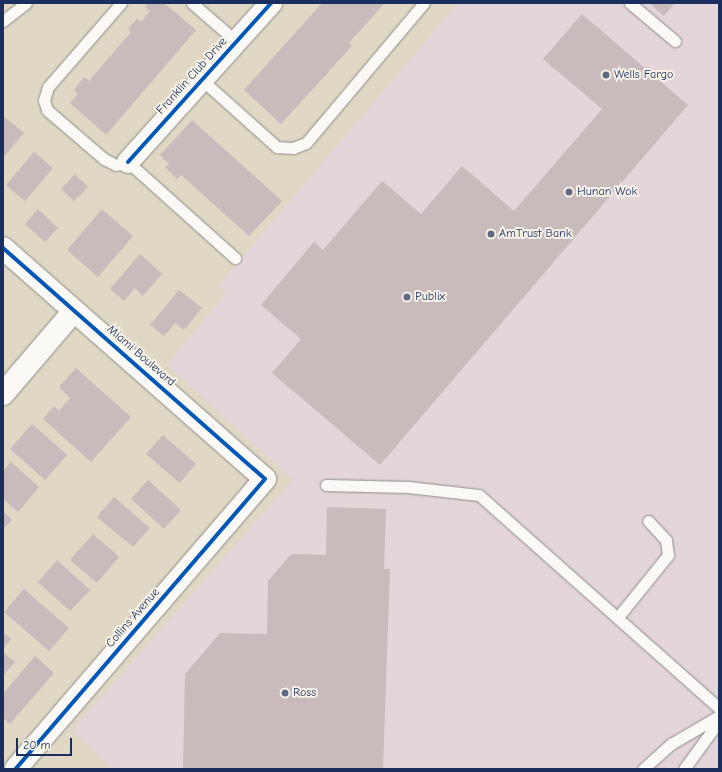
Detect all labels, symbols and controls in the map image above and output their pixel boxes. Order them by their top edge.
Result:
street label: Franklin Club Drive [154,35,230,117]
place label: Wells Fargo [614,68,673,82]
marker: Wells Fargo [601,70,611,80]
place label: Hunan Wok [577,185,637,199]
marker: Hunan Wok [564,187,574,197]
place label: AmTrust Bank [499,227,572,241]
marker: AmTrust Bank [486,229,496,239]
place label: Publix [415,290,445,304]
marker: Publix [402,292,412,302]
street label: Miami Boulevard [104,322,178,390]
street label: Collins Avenue [103,585,163,651]
place label: Ross [293,686,316,700]
marker: Ross [280,688,290,698]
scale bar [18,730,74,756]
text: 20 m [23,738,51,752]

